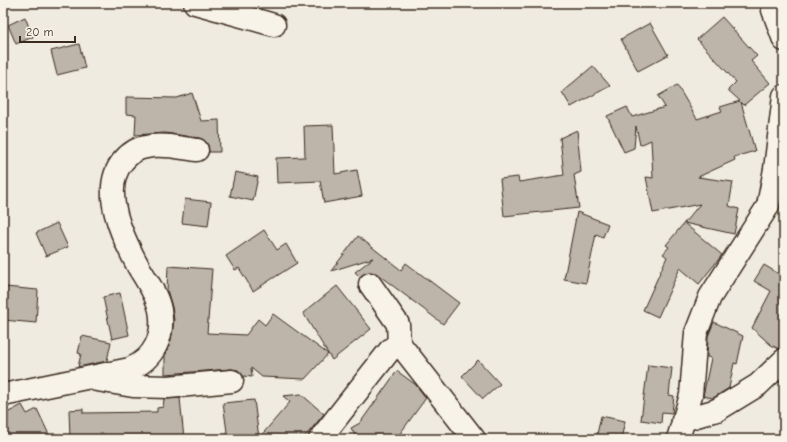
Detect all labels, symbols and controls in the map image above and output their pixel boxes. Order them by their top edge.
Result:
scale bar [20,18,75,44]
text: 20 m [26,25,54,39]

